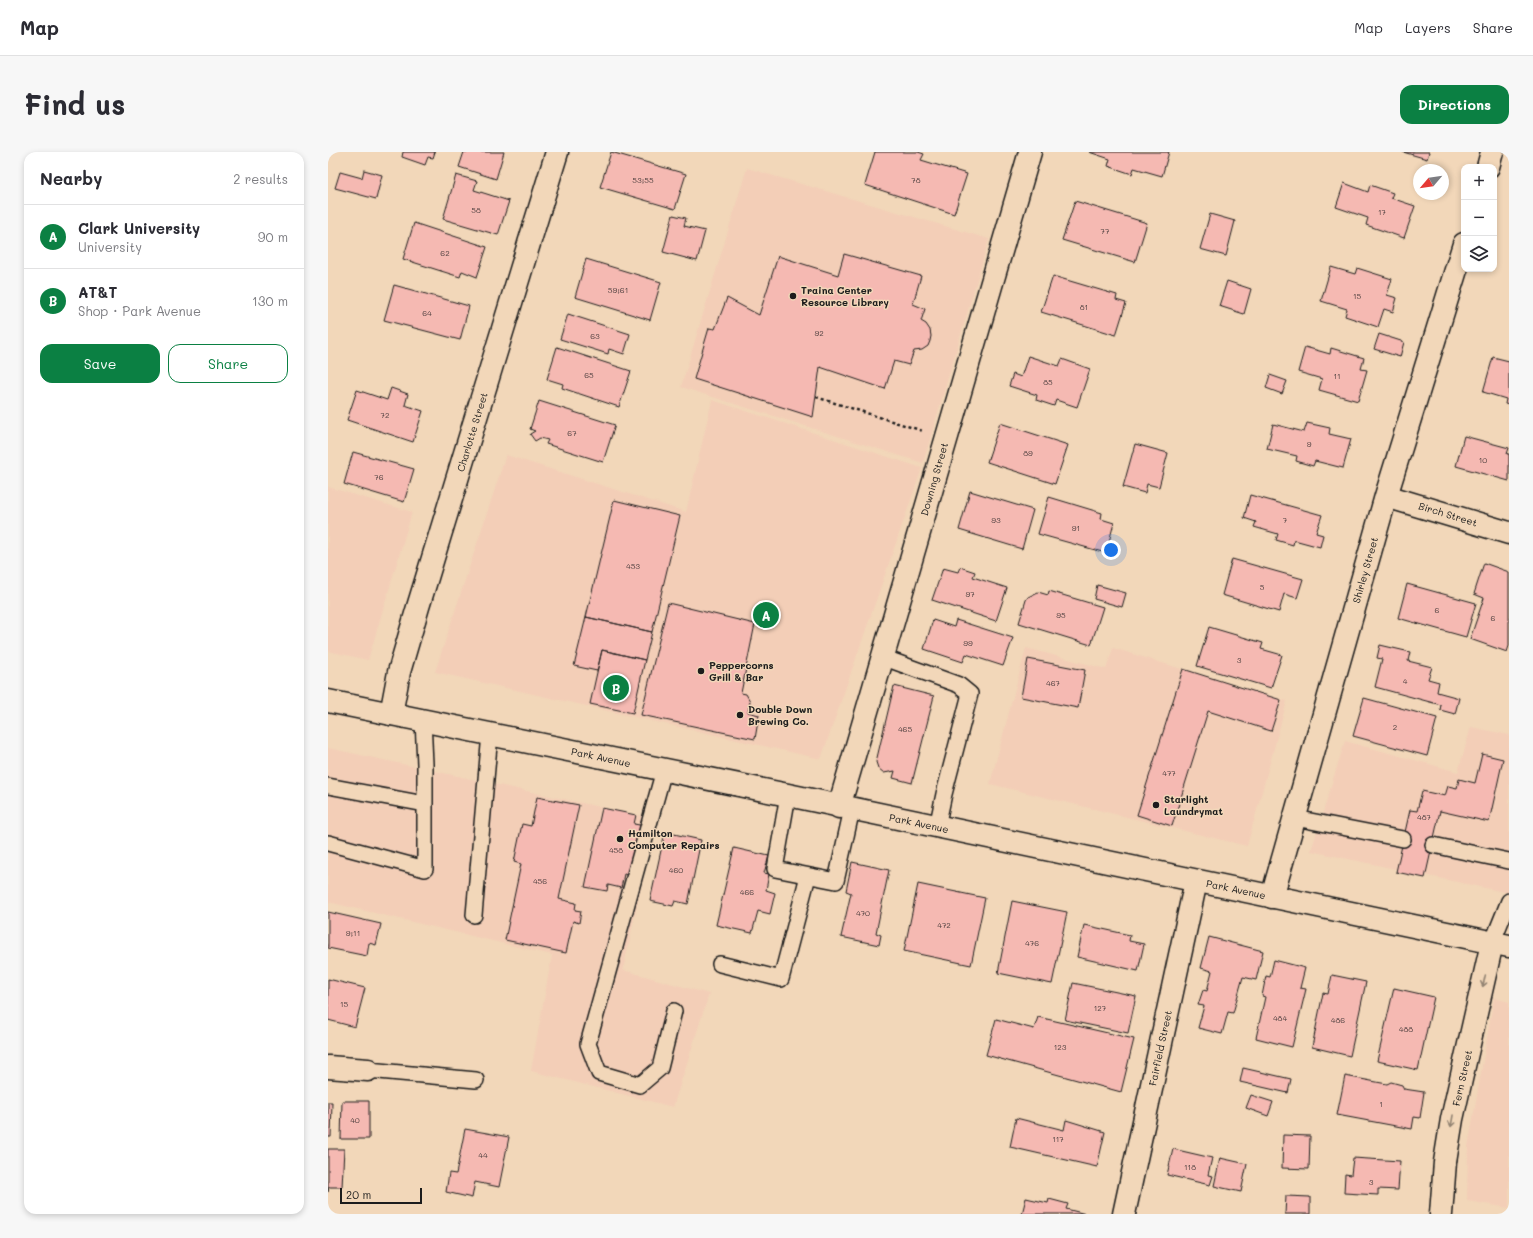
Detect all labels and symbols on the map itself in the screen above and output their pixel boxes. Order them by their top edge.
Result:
north arrow [1413,164,1449,200]
house number: 53;55 [632,175,654,185]
house number: 78 [911,175,921,185]
house number: 58 [471,205,481,215]
house number: 17 [1378,207,1387,217]
house number: 77 [1101,226,1110,236]
house number: 62 [440,248,450,258]
place label: Traina Center Resource Library [801,283,890,309]
house number: 59;61 [608,285,628,295]
marker: Traina Center Resource Library [788,291,798,301]
house number: 15 [1353,291,1361,301]
house number: 81 [1080,302,1088,312]
house number: 64 [422,308,432,318]
house number: 92 [814,328,824,338]
house number: 63 [590,331,600,341]
house number: 65 [584,370,594,380]
house number: 11 [1333,371,1341,381]
house number: 85 [1043,377,1053,387]
street label: Charlotte Street [453,391,491,473]
house number: 72 [381,410,389,420]
house number: 67 [567,428,577,438]
house number: 9 [1307,439,1312,449]
street label: Downing Street [917,441,951,517]
house number: 89 [1023,448,1033,458]
house number: 10 [1479,455,1487,465]
house number: 76 [374,472,384,482]
street label: Birch Street [1417,498,1479,530]
house number: 93 [991,515,1001,525]
house number: 7 [1283,515,1288,525]
house number: 91 [1072,523,1080,533]
street label: Shirley Street [1349,535,1381,605]
your location [1101,540,1121,560]
house number: 453 [626,561,640,571]
house number: 5 [1260,582,1265,592]
house number: 97 [965,589,975,599]
pin: A [753,600,779,630]
house number: 6 [1435,605,1440,615]
house number: 95 [1056,610,1066,620]
house number: 6 [1491,613,1496,623]
house number: 99 [963,638,973,648]
house number: 3 [1237,655,1242,665]
place label: Peppercorns Grill & Bar [709,658,774,684]
marker: Peppercorns Grill & Bar [696,666,706,676]
pin: B [603,673,629,703]
house number: 4 [1403,676,1408,686]
house number: 467 [1046,678,1061,688]
place label: Double Down Brewing Co. [748,702,813,728]
marker: Double Down Brewing Co. [735,710,745,720]
house number: 2 [1393,722,1397,732]
house number: 465 [898,724,912,734]
street label: Park Avenue [570,744,632,770]
house number: 477 [1162,768,1176,778]
place label: Starlight Laundrymat [1164,792,1223,818]
marker: Starlight Laundrymat [1151,800,1161,810]
street label: Park Avenue [888,810,950,836]
house number: 487 [1417,812,1432,822]
place label: Hamilton Computer Repairs [628,826,720,852]
marker: Hamilton Computer Repairs [615,834,625,844]
house number: 458 [609,845,623,855]
house number: 460 [669,865,683,875]
house number: 456 [533,876,547,886]
street label: Park Avenue [1205,876,1267,902]
house number: 466 [740,887,754,897]
house number: 470 [856,908,870,918]
house number: 472 [937,920,951,930]
house number: 9;11 [346,928,360,938]
house number: 476 [1025,938,1039,948]
one-way arrow [1479,974,1487,987]
house number: 15 [340,999,348,1009]
house number: 127 [1094,1003,1107,1013]
street label: Fairfield Street [1145,1009,1175,1087]
house number: 484 [1273,1013,1287,1023]
house number: 486 [1331,1015,1345,1025]
house number: 488 [1399,1024,1413,1034]
house number: 123 [1054,1042,1067,1052]
street label: Fern Street [1449,1048,1475,1108]
house number: 1 [1379,1099,1383,1109]
one-way arrow [1448,1114,1456,1127]
house number: 40 [350,1115,360,1125]
house number: 117 [1052,1134,1064,1144]
house number: 44 [478,1150,488,1160]
house number: 118 [1184,1162,1196,1172]
house number: 3 [1369,1177,1374,1187]
scale bar [340,1186,422,1205]

